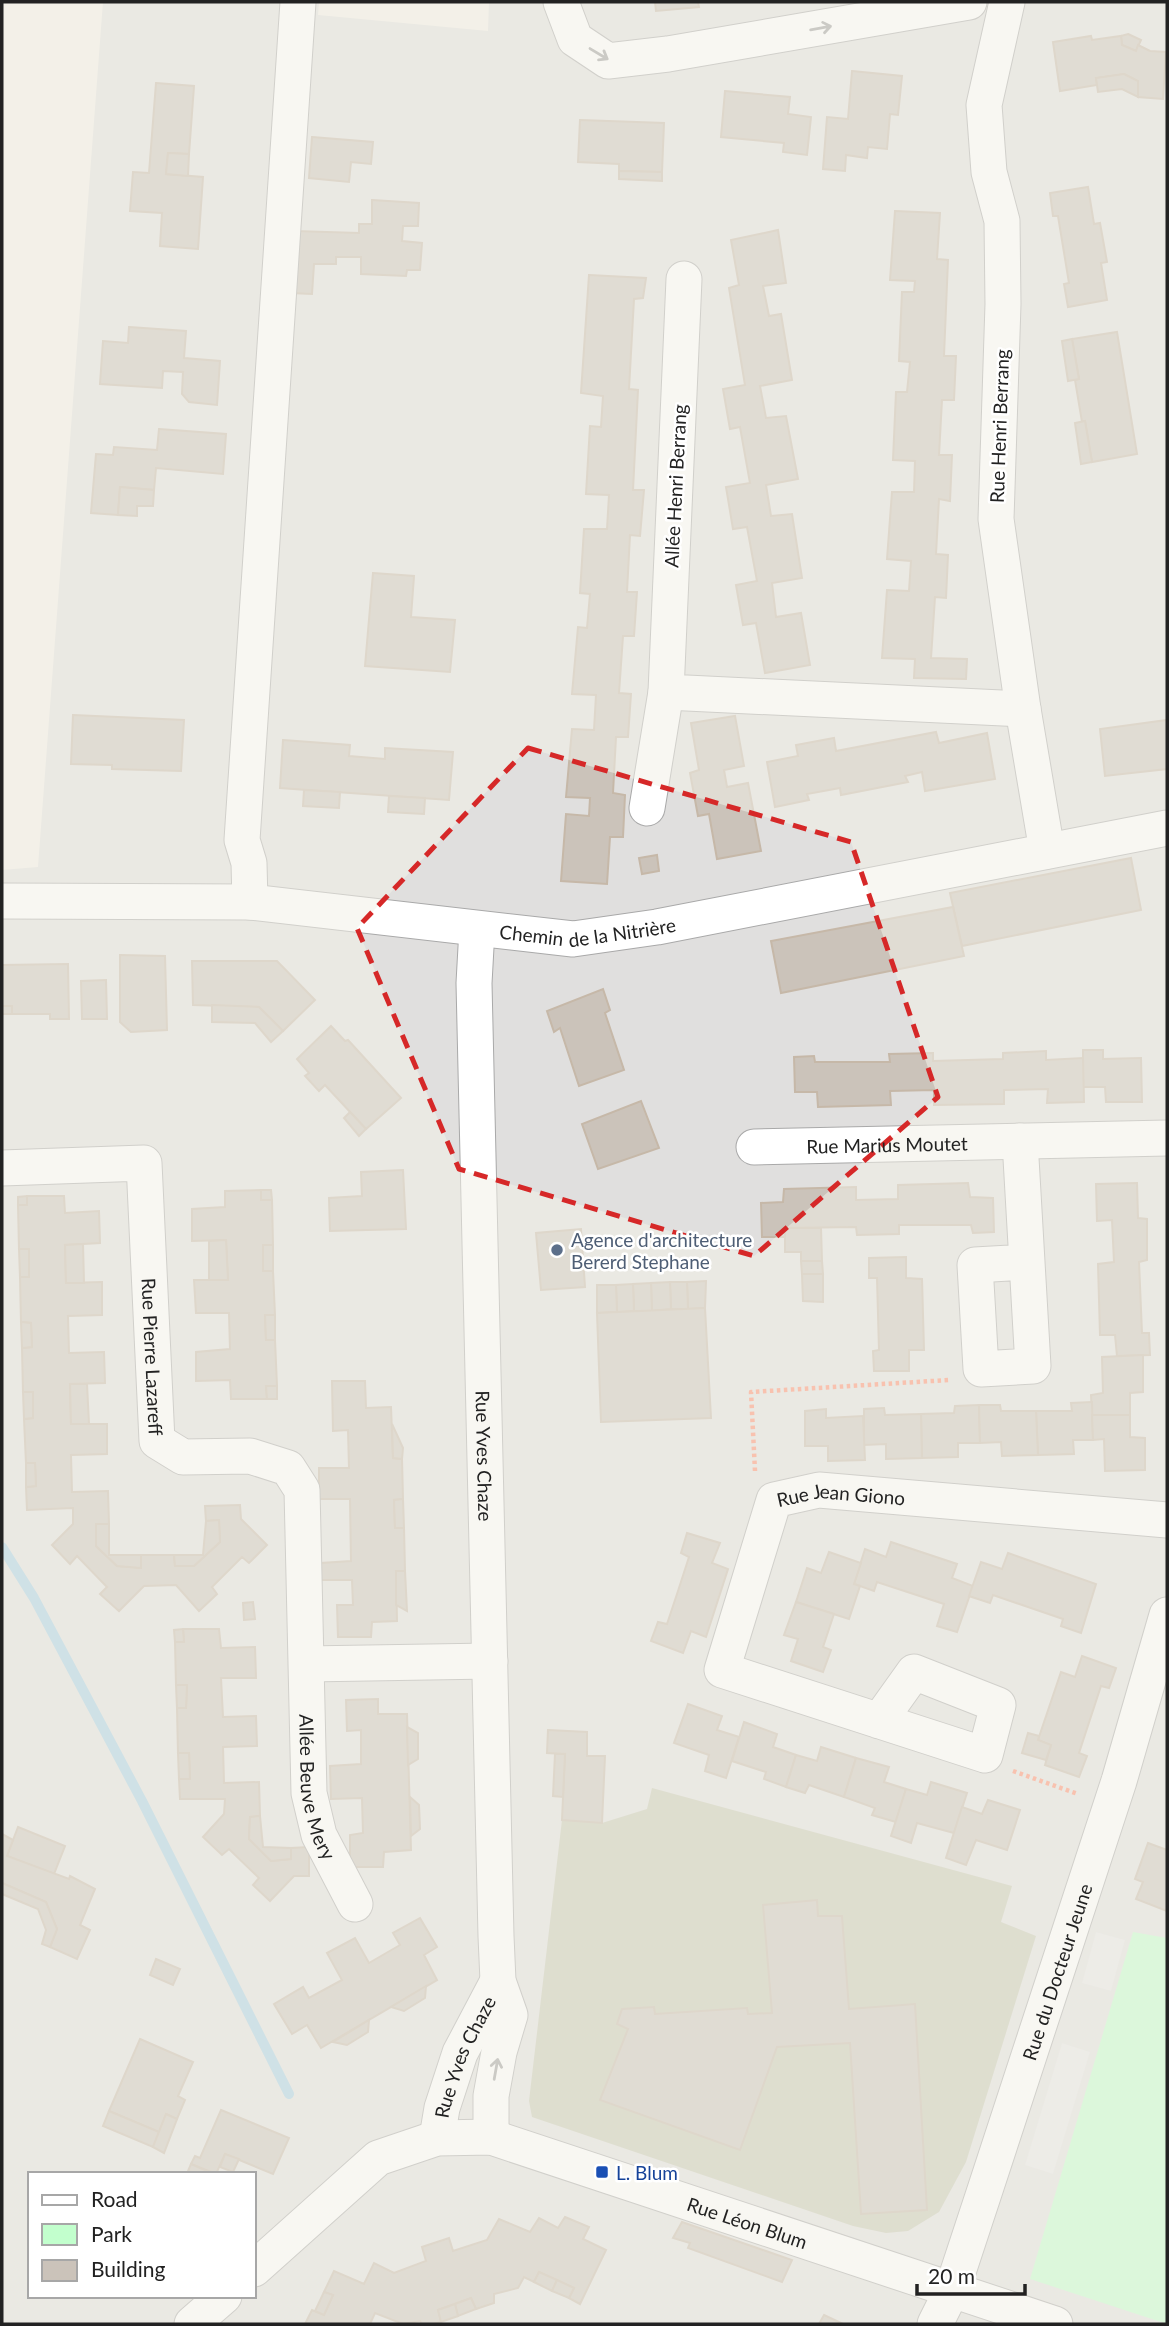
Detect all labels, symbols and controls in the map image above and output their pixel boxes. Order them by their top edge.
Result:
one-way arrow [810,20,832,34]
one-way arrow [588,48,608,62]
street label: Rue Henri Berrang [985,349,1013,503]
street label: Allée Henri Berrang [659,404,691,568]
street label: Chemin de la Nitrière [498,912,678,951]
street label: Rue Marius Moutet [806,1131,968,1157]
place label: Agence d'architecture Bererd Stephane [571,1228,752,1273]
marker: Agence d'architecture Bererd Stephane [549,1242,565,1258]
street label: Rue Pierre Lazareff [138,1277,168,1436]
street label: Rue Yves Chaze [472,1390,498,1522]
street label: Rue Jean Giono [774,1479,906,1511]
street label: Allée Beuve Mery [296,1714,341,1864]
street label: Rue du Docteur Jeune [1017,1880,1096,2063]
street label: Rue Yves Chaze [429,1992,500,2120]
one-way arrow [490,2058,503,2081]
place label: L. Blum [616,2161,678,2184]
marker: L. Blum [594,2164,610,2180]
legend [28,2172,256,2298]
text: Road [91,2186,138,2211]
street label: Rue Léon Blum [684,2191,811,2253]
text: Park [91,2221,132,2246]
scale bar [917,2252,1026,2296]
text: Building [91,2256,166,2281]
text: 20 m [928,2263,975,2288]

